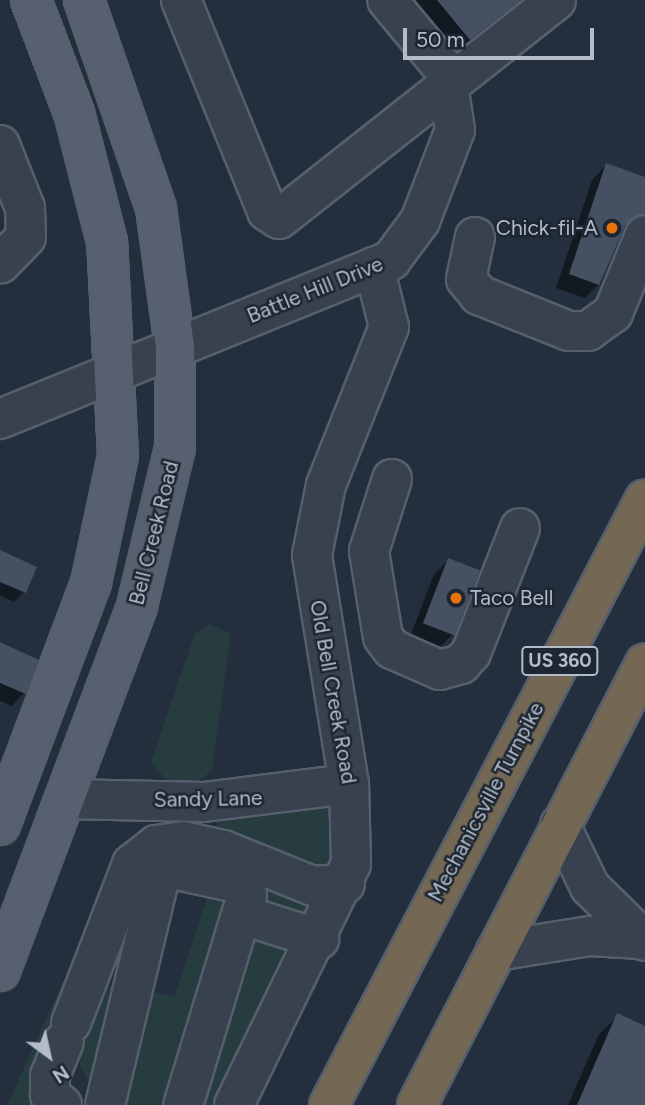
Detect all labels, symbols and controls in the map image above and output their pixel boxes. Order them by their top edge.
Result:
scale bar [407,14,598,58]
text: 50 m [416,27,465,52]
place label: Chick-fil-A [496,215,598,241]
marker: Chick-fil-A [604,220,620,236]
street label: Battle Hill Drive [243,251,387,329]
street label: Bell Creek Road [124,458,184,608]
place label: Taco Bell [470,585,553,611]
marker: Taco Bell [448,590,464,606]
street label: Old Bell Creek Road [304,598,362,786]
road number: US 360 [520,646,600,676]
street label: Mechanicsville Turnpike [423,698,549,906]
street label: Sandy Lane [153,785,263,813]
north arrow [14,1021,84,1091]
text: N [48,1060,73,1088]

